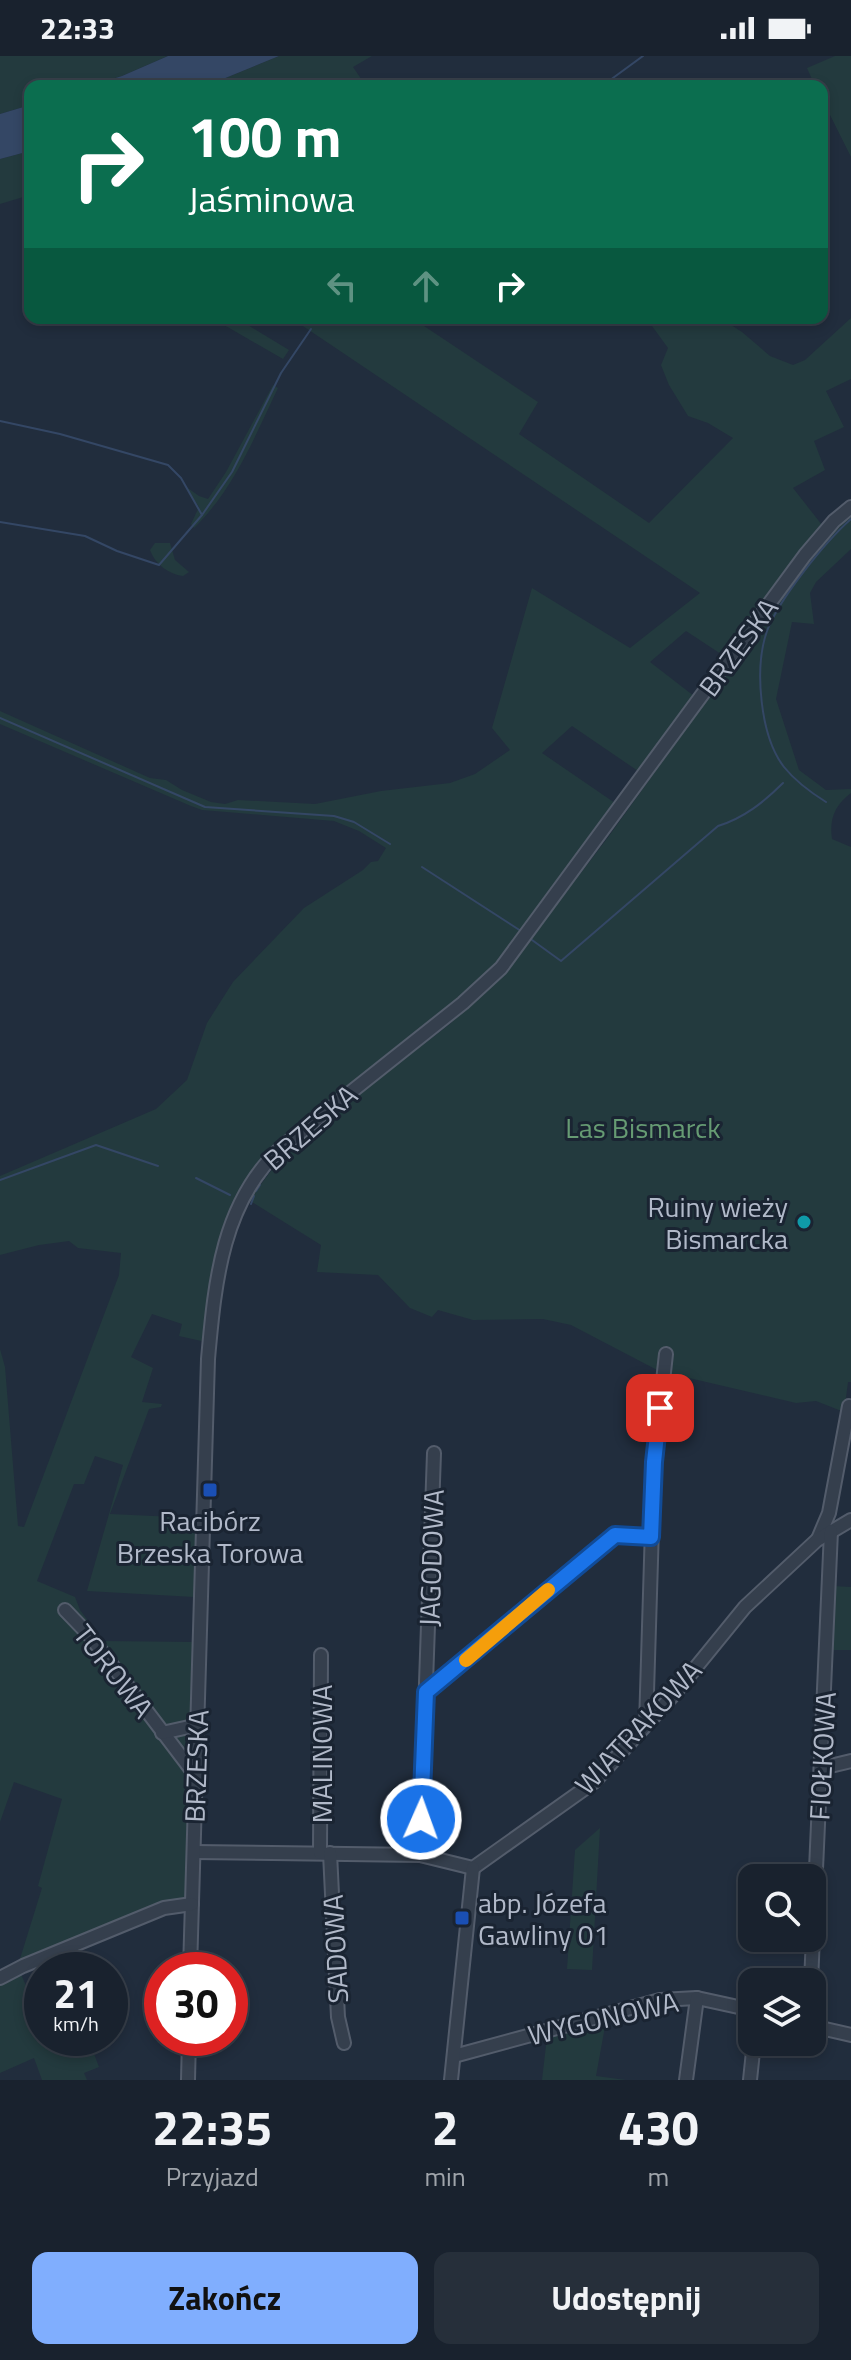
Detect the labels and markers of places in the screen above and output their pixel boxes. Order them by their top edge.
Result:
place label: Ruiny wieży Bismarcka [647,1185,788,1260]
marker: Ruiny wieży Bismarcka [795,1213,813,1231]
pin [626,1374,694,1442]
marker: Racibórz Brzeska Torowa [201,1481,219,1499]
place label: Racibórz Brzeska Torowa [117,1499,303,1574]
place label: abp. Józefa Gawliny 01 [478,1881,609,1956]
marker: abp. Józefa Gawliny 01 [453,1909,471,1927]

